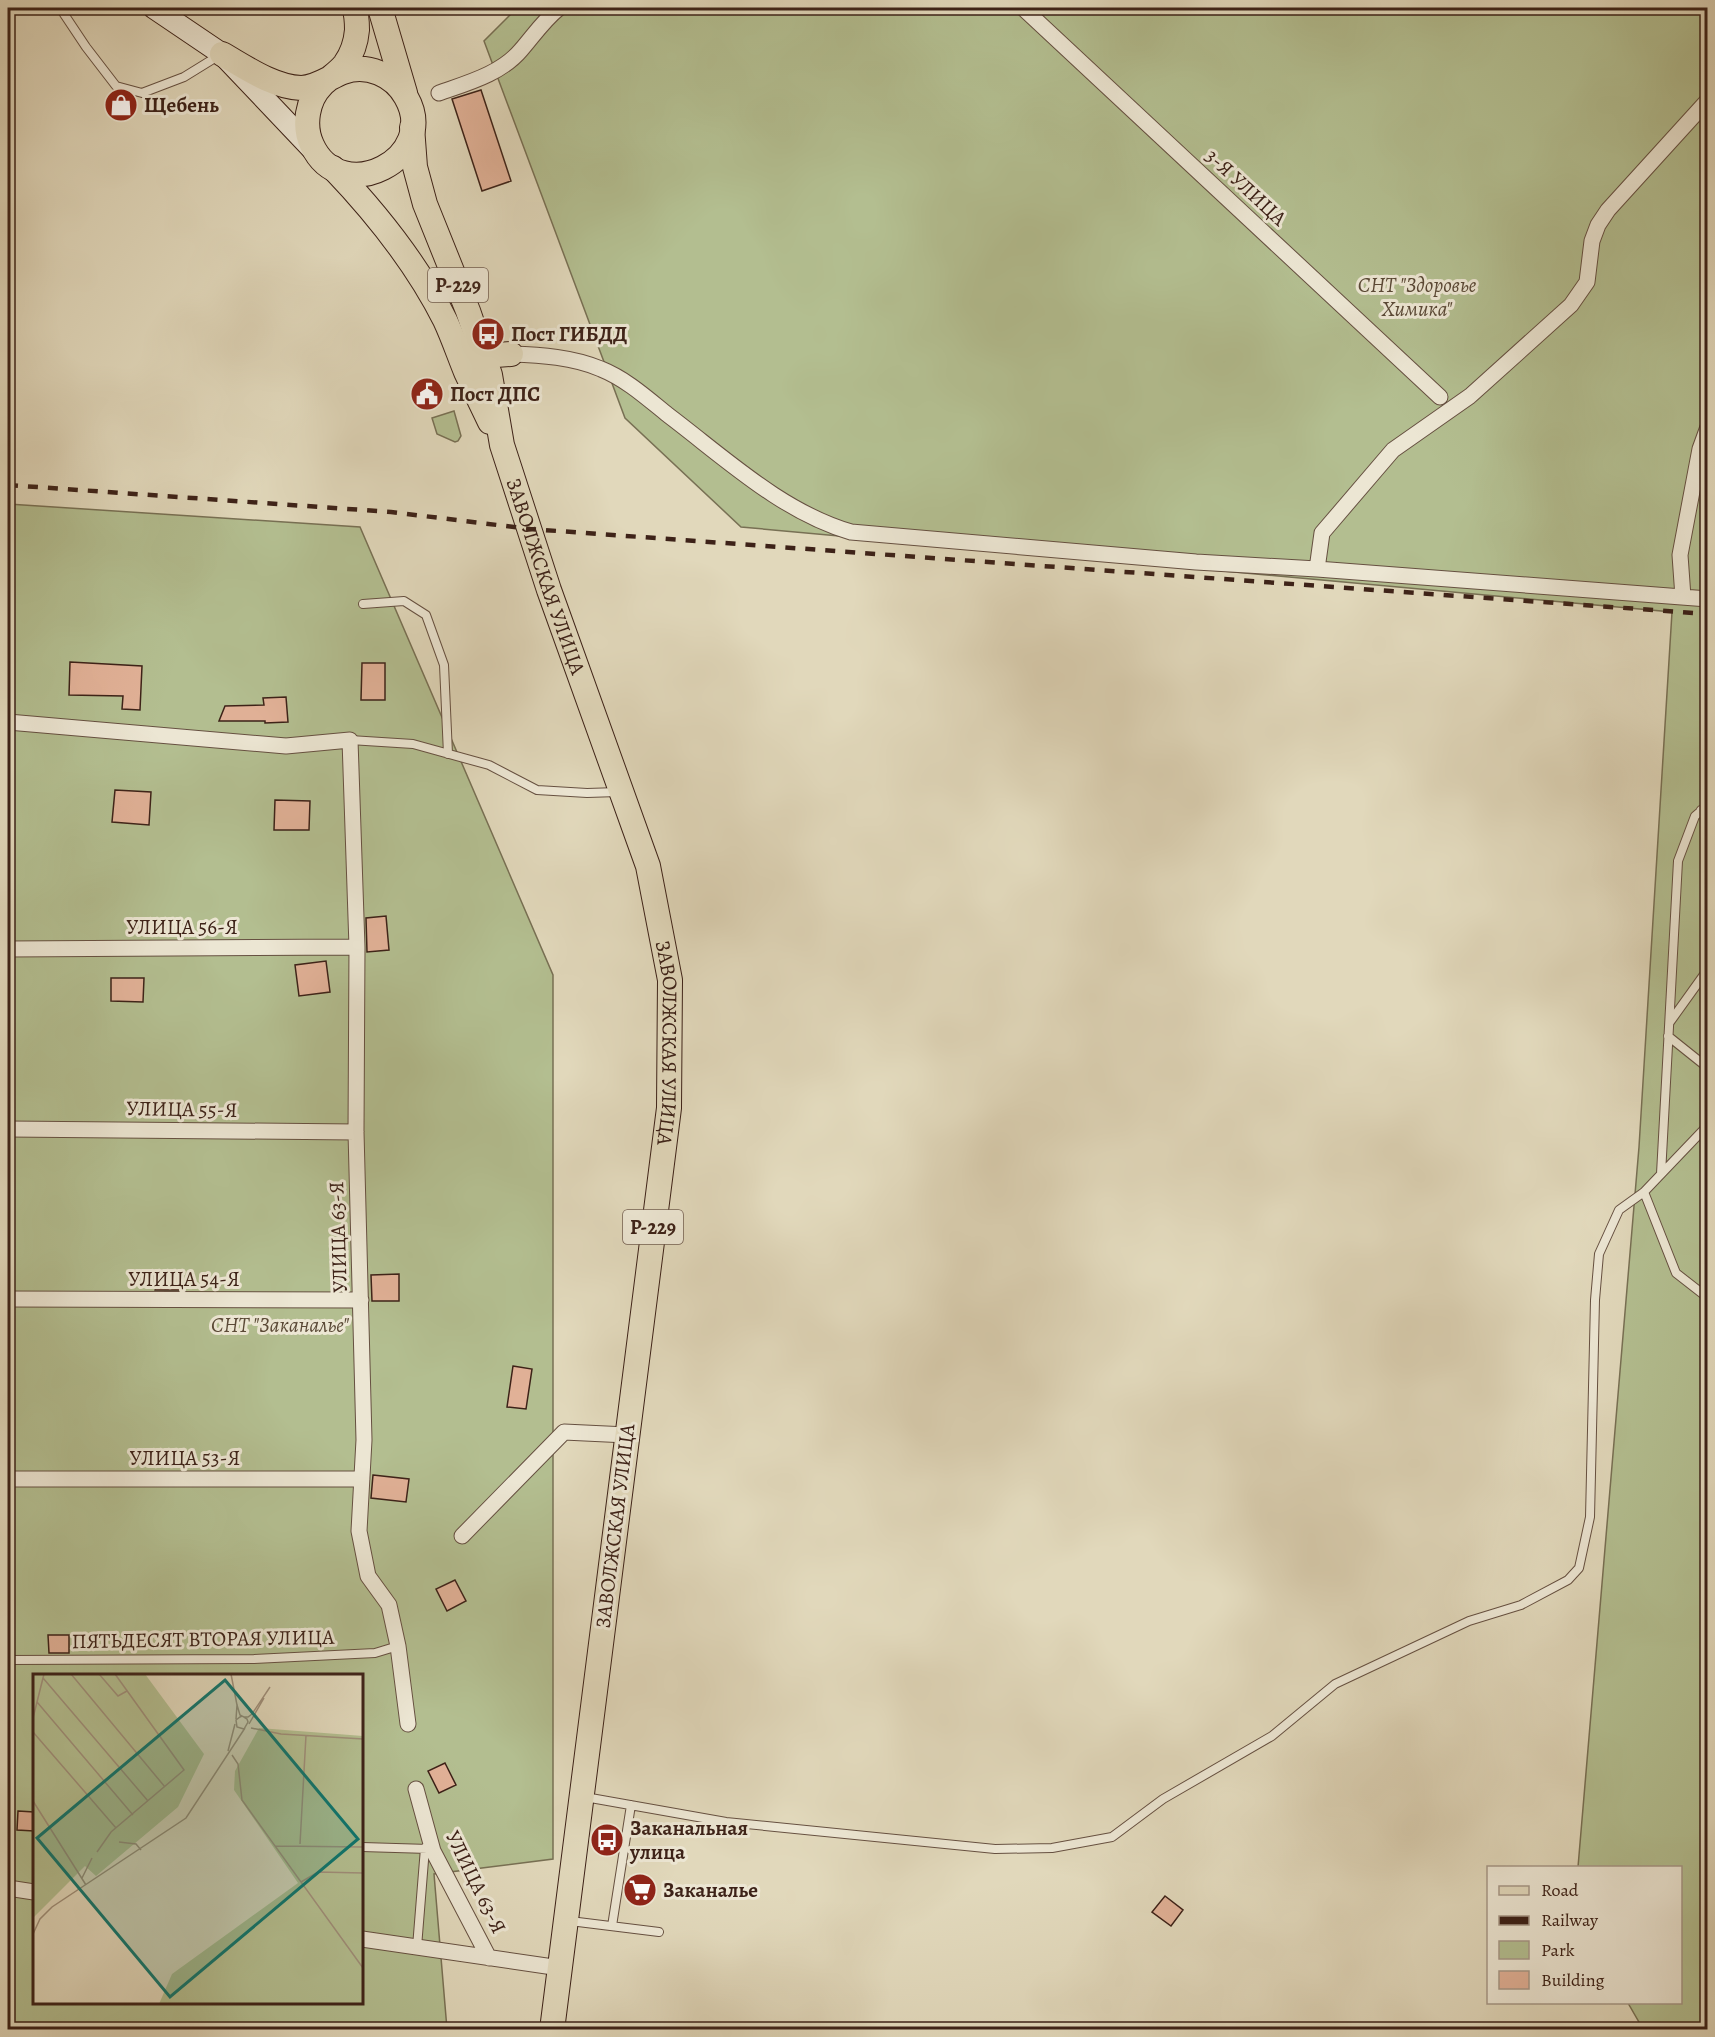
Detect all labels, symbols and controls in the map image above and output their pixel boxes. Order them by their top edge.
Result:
shop icon: Щебень [103,87,139,123]
place label: Щебень [144,91,219,119]
street label: 3-Я УЛИЦА [1199,142,1293,232]
road number: Р-229 [428,268,488,302]
park label: СНТ "Здоровье Химика" [1358,271,1477,323]
bus stop icon: Пост ГИБДД [470,316,506,352]
place label: Пост ГИБДД [511,320,627,348]
public building icon: Пост ДПС [409,376,445,412]
place label: Пост ДПС [450,380,540,408]
street label: ЗАВОЛЖСКАЯ УЛИЦА [500,475,592,679]
street label: УЛИЦА 56-Я [126,913,238,941]
street label: ЗАВОЛЖСКАЯ УЛИЦА [649,938,684,1148]
street label: УЛИЦА 55-Я [126,1094,238,1124]
street label: УЛИЦА 63-Я [322,1181,354,1293]
road number: Р-229 [623,1210,683,1244]
street label: УЛИЦА 54-Я [128,1265,240,1293]
park label: СНТ "Заканалье" [211,1311,350,1339]
street label: ЗАВОЛЖСКАЯ УЛИЦА [589,1421,642,1630]
street label: УЛИЦА 53-Я [130,1444,240,1472]
street label: ПЯТЬДЕСЯТ ВТОРАЯ УЛИЦА [71,1623,335,1655]
inset map [33,1674,363,2004]
place label: Заканальная улица [629,1814,748,1866]
bus stop icon: Заканальная улица [589,1822,625,1858]
street label: УЛИЦА 63-Я [439,1826,513,1938]
legend [1487,1866,1682,2004]
supermarket icon: Заканалье [622,1872,658,1908]
place label: Заканалье [663,1876,758,1904]
text: Road [1541,1878,1579,1902]
text: Railway [1541,1908,1599,1932]
text: Park [1541,1938,1575,1962]
text: Building [1541,1968,1605,1992]

